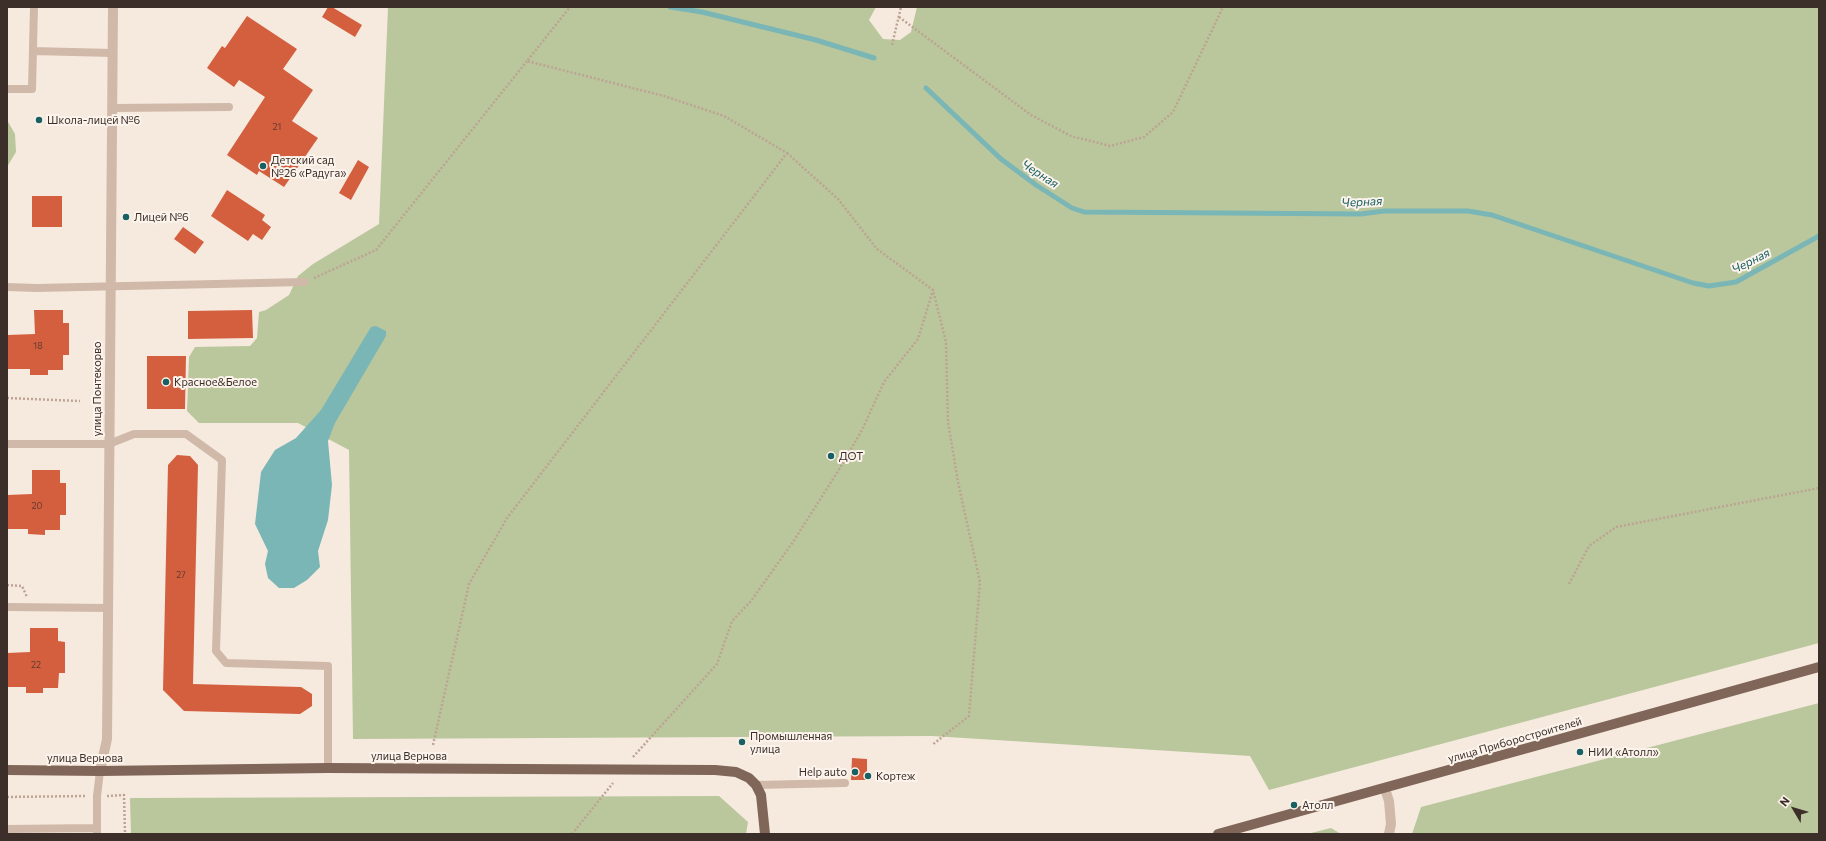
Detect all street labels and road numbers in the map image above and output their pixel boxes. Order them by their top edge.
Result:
street label: улица Понтекорво [90,341,104,437]
street label: улица Приборостроителей [1447,715,1583,765]
street label: улица Вернова [371,749,447,763]
street label: улица Вернова [47,751,123,765]

